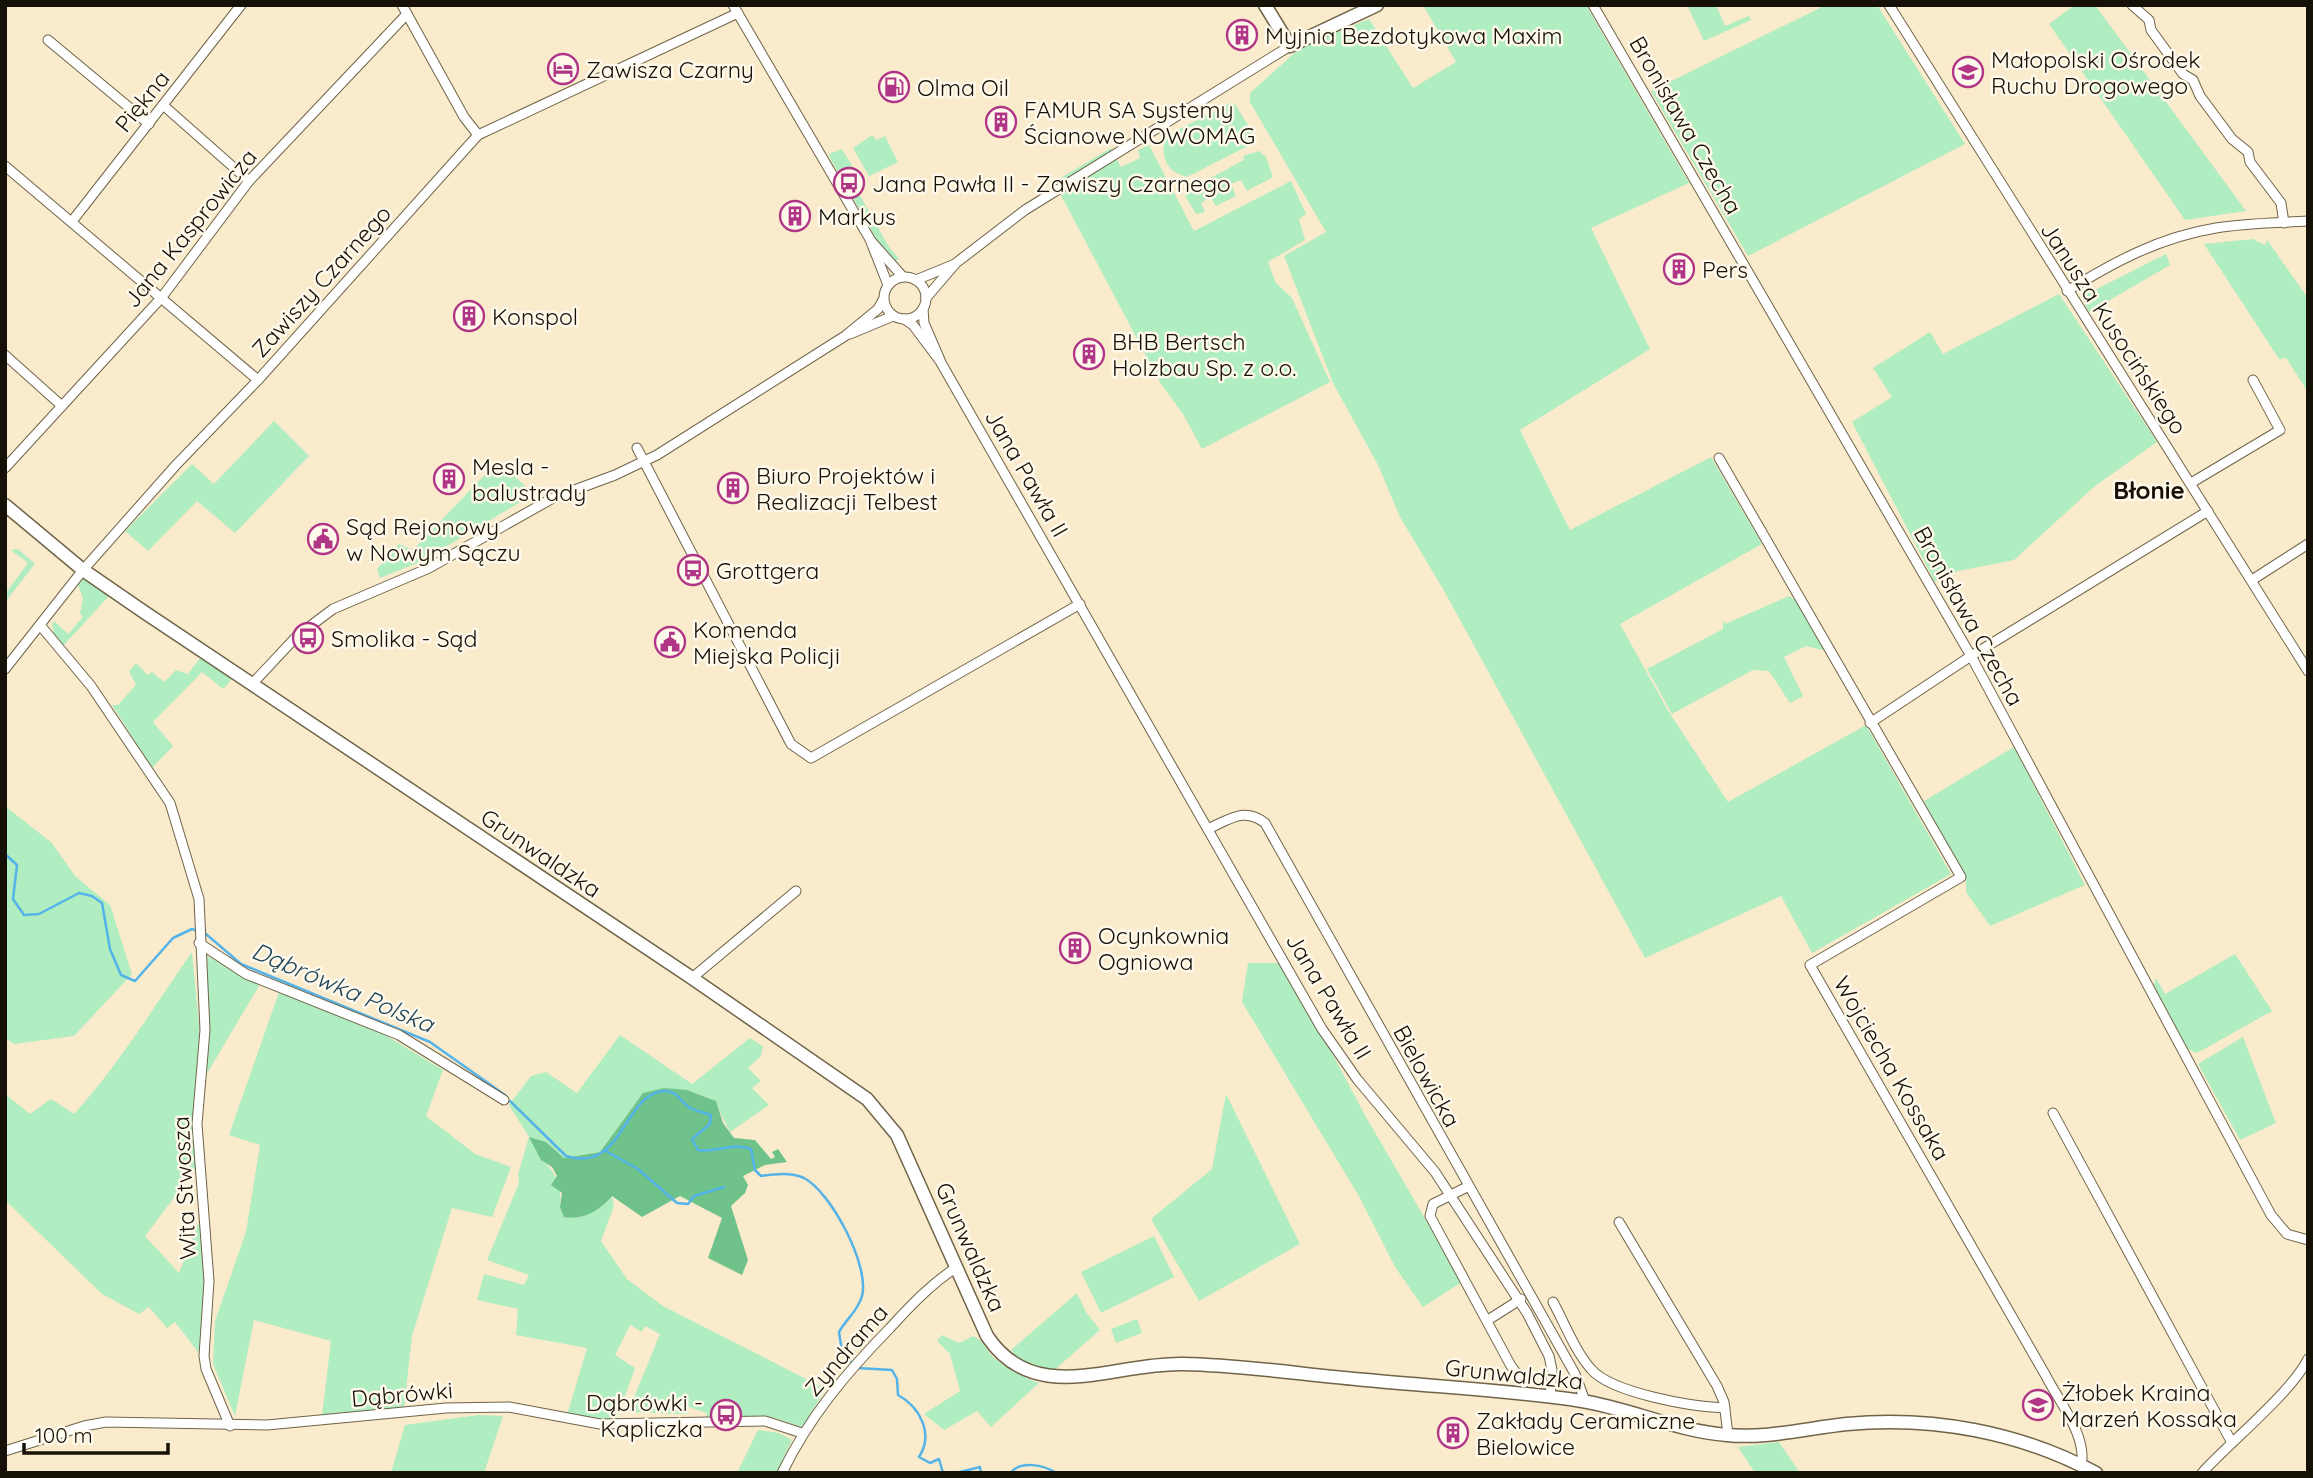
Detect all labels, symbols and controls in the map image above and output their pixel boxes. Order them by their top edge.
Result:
building icon: Myjnia Bezdotykowa Maxim [1225,18,1259,52]
place label: Myjnia Bezdotykowa Maxim [1265,21,1562,50]
street label: Bronisława Czecha [1623,31,1749,219]
place label: Małopolski Ośrodek Ruchu Drogowego [1991,45,2200,100]
hotel icon: Zawisza Czarny [546,52,580,86]
place label: Zawisza Czarny [586,55,754,84]
school or university icon: Małopolski Ośrodek Ruchu Drogowego [1951,55,1985,89]
street label: Piękna [108,64,176,138]
fuel station icon: Olma Oil [877,70,911,104]
place label: Olma Oil [917,73,1009,102]
place label: FAMUR SA Systemy Ścianowe NOWOMAG [1024,95,1255,150]
building icon: FAMUR SA Systemy Ścianowe NOWOMAG [984,105,1018,139]
street label: Jana Kasprowicza [117,143,263,313]
bus stop icon: Jana Pawła II - Zawiszy Czarnego [832,166,866,200]
place label: Jana Pawła II - Zawiszy Czarnego [872,169,1231,198]
street label: Zawiszy Czarnego [245,199,397,363]
building icon: Markus [778,199,812,233]
place label: Markus [818,202,896,231]
street label: Janusza Kusocińskiego [2034,216,2194,440]
building icon: Pers [1662,252,1696,286]
place label: Pers [1702,255,1748,284]
building icon: Konspol [452,299,486,333]
place label: Konspol [492,302,578,331]
place label: BHB Bertsch Holzbau Sp. z o.o. [1112,327,1296,382]
building icon: BHB Bertsch Holzbau Sp. z o.o. [1072,337,1106,371]
street label: Jana Pawła II [979,404,1075,542]
place label: Mesla - balustrady [472,452,586,507]
place label: Biuro Projektów i Realizacji Telbest [756,461,938,516]
building icon: Mesla - balustrady [432,462,466,496]
building icon: Biuro Projektów i Realizacji Telbest [716,471,750,505]
district label: Błonie [2113,475,2185,505]
place label: Sąd Rejonowy w Nowym Sączu [346,512,521,567]
street label: Bronisława Czecha [1908,521,2030,711]
public building icon: Sąd Rejonowy w Nowym Sączu [306,522,340,556]
bus stop icon: Grottgera [676,553,710,587]
place label: Grottgera [716,556,819,585]
place label: Komenda Miejska Policji [693,615,840,670]
bus stop icon: Smolika - Sąd [291,621,325,655]
place label: Smolika - Sąd [331,624,477,653]
public building icon: Komenda Miejska Policji [653,625,687,659]
street label: Grunwaldzka [475,802,607,904]
place label: Ocynkownia Ogniowa [1098,921,1229,976]
street label: Jana Pawła II [1280,928,1378,1064]
building icon: Ocynkownia Ogniowa [1058,931,1092,965]
water label: Dąbrówka Polska [248,935,440,1039]
street label: Wojciecha Kossaka [1827,971,1957,1165]
street label: Bielowicka [1387,1020,1467,1132]
street label: Wita Stwosza [166,1115,202,1261]
street label: Grunwaldzka [930,1178,1012,1316]
street label: Zyndrama [798,1298,894,1402]
street label: Grunwaldzka [1444,1352,1584,1396]
street label: Dąbrówki [350,1375,454,1413]
place label: Żłobek Kraina Marzeń Kossaka [2061,1378,2237,1433]
place label: Dąbrówki - Kapliczka [586,1388,703,1443]
school or university icon: Żłobek Kraina Marzeń Kossaka [2021,1388,2055,1422]
bus stop icon: Dąbrówki - Kapliczka [709,1398,743,1432]
place label: Zakłady Ceramiczne Bielowice [1476,1406,1695,1461]
scale bar [24,1412,168,1456]
building icon: Zakłady Ceramiczne Bielowice [1436,1416,1470,1450]
text: 100 m [35,1422,93,1448]

